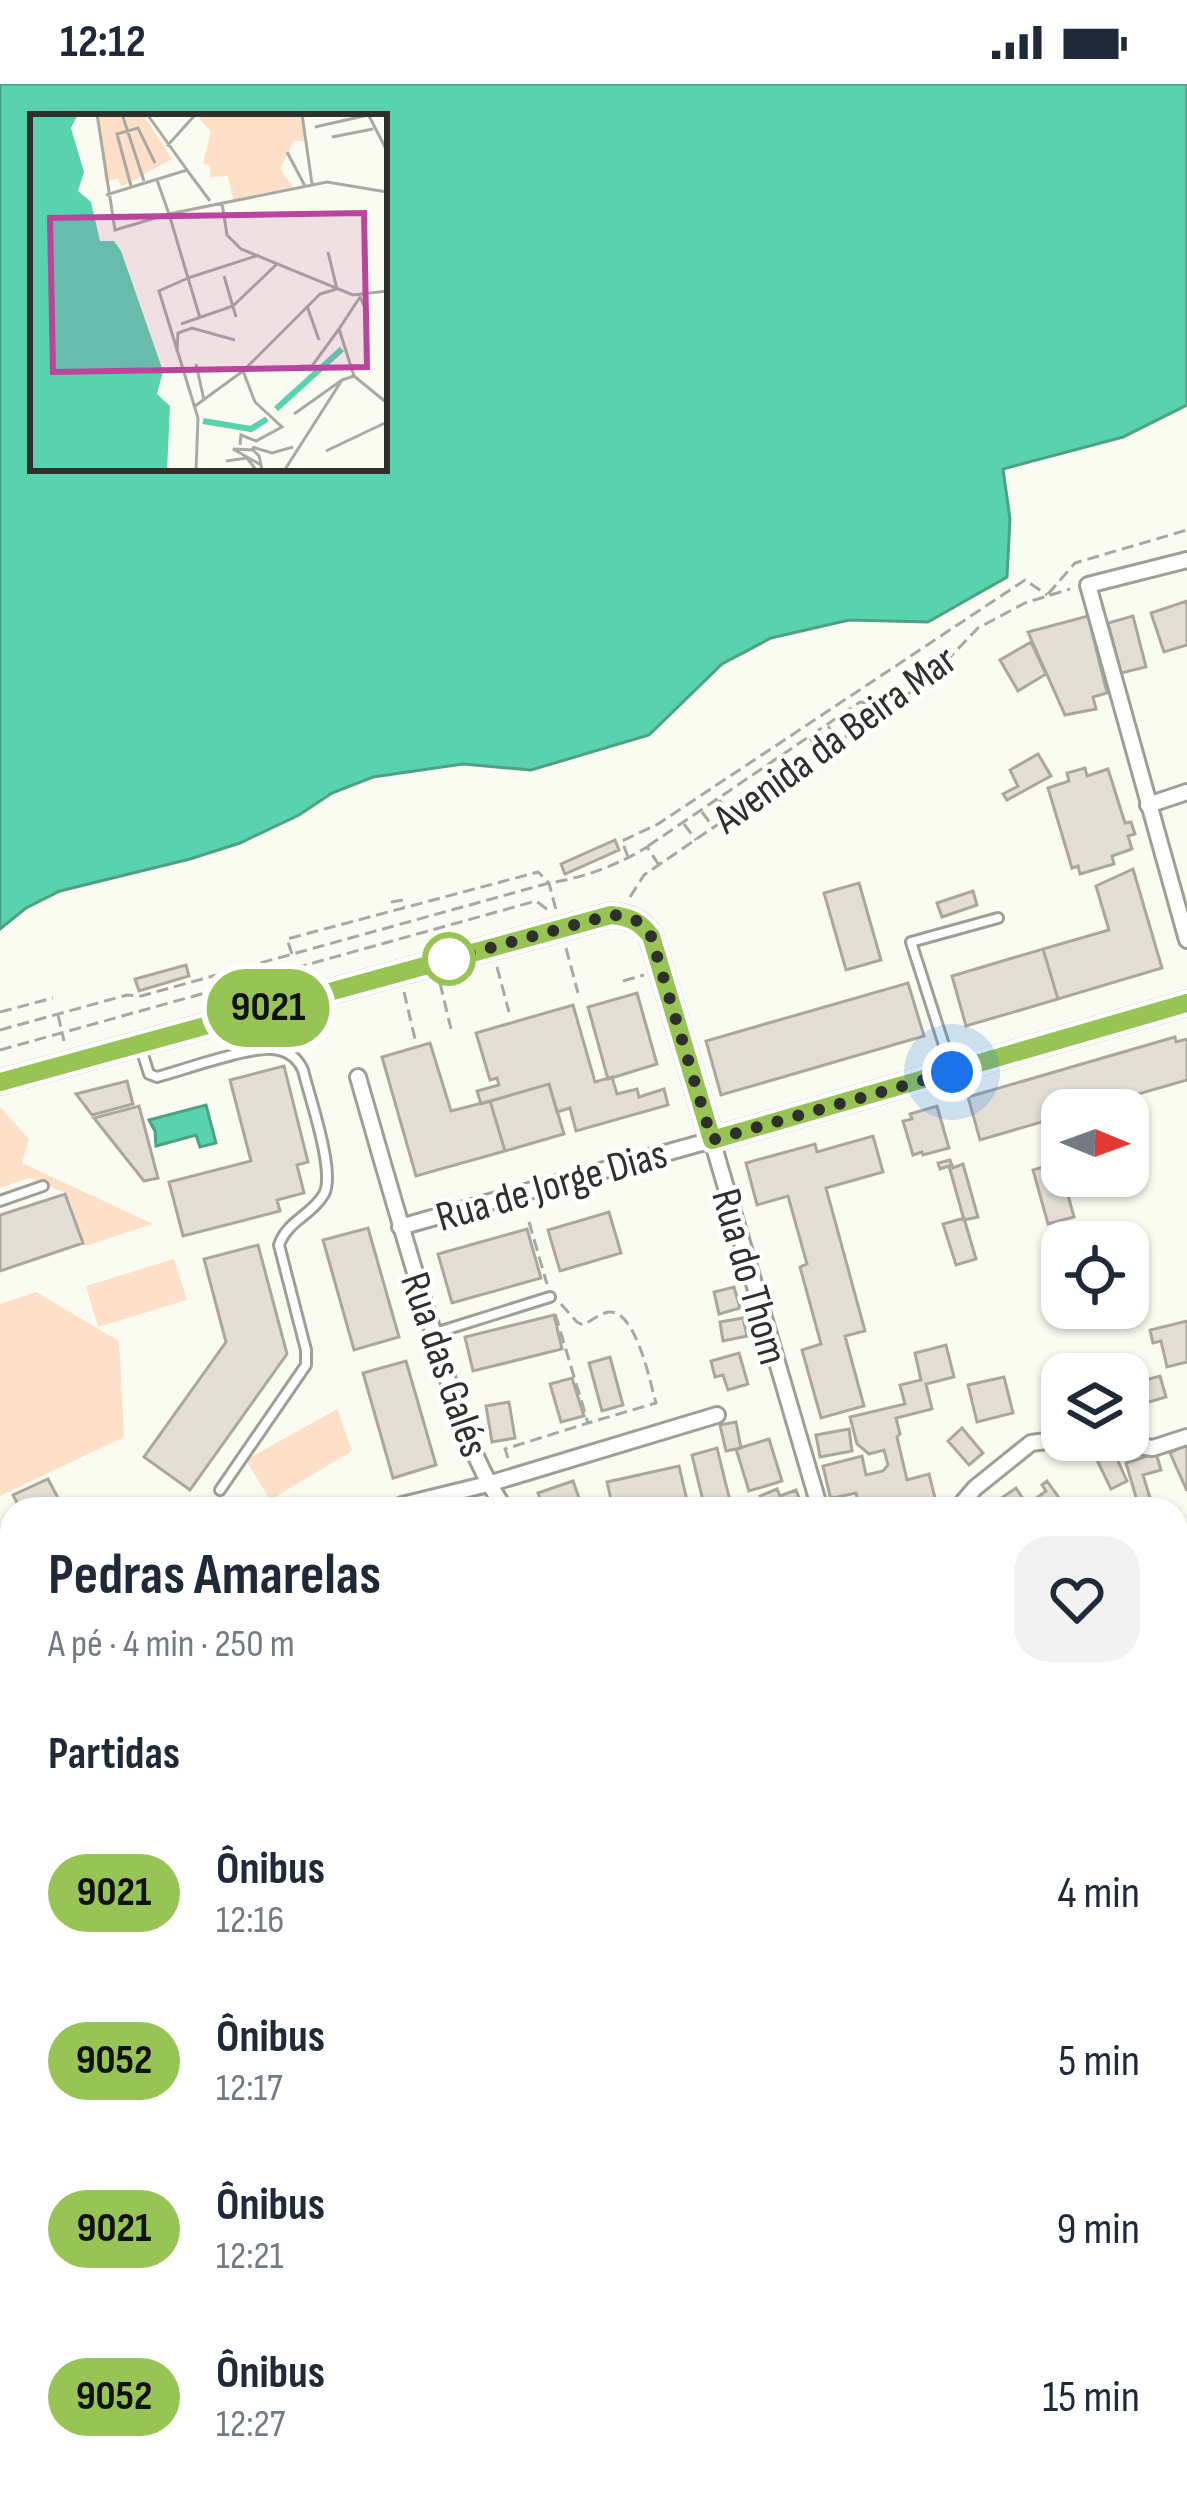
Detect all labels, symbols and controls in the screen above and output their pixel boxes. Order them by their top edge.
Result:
text: 12:12 [60,15,146,70]
inset map [30,114,387,471]
street label: Avenida da Beira Mar [703,635,967,846]
unlabelled marker [424,934,474,984]
line badge: 9021 [184,969,352,1047]
text: 9021 [231,982,305,1033]
your location [922,1042,982,1102]
north arrow [1041,1089,1149,1197]
map controls [1041,1089,1149,1461]
street label: Rua de Jorge Dias [430,1129,673,1244]
street label: Rua do Thom [699,1183,798,1370]
button: locate [1041,1221,1149,1329]
street label: Rua das Galés [388,1266,499,1464]
button: layers [1041,1353,1149,1461]
button: heart [1014,1536,1140,1662]
text: Pedras Amarelas [48,1542,381,1610]
text: A pé · 4 min · 250 m [48,1621,295,1668]
text: Partidas [48,1727,180,1782]
text: Ônibus [216,1842,325,1897]
text: 4 min [1058,1866,1140,1921]
text: 9021 [77,1867,151,1918]
text: 12:16 [216,1897,284,1944]
text: Ônibus [216,2010,325,2065]
text: 5 min [1058,2034,1140,2089]
text: 9052 [76,2035,152,2086]
text: 12:17 [216,2065,283,2112]
text: Ônibus [216,2178,325,2233]
text: 9 min [1056,2202,1140,2257]
text: 9021 [77,2203,151,2254]
text: 12:21 [216,2233,283,2280]
text: Ônibus [216,2346,325,2401]
text: 15 min [1043,2370,1140,2425]
text: 9052 [76,2371,152,2422]
text: 12:27 [216,2401,285,2448]

